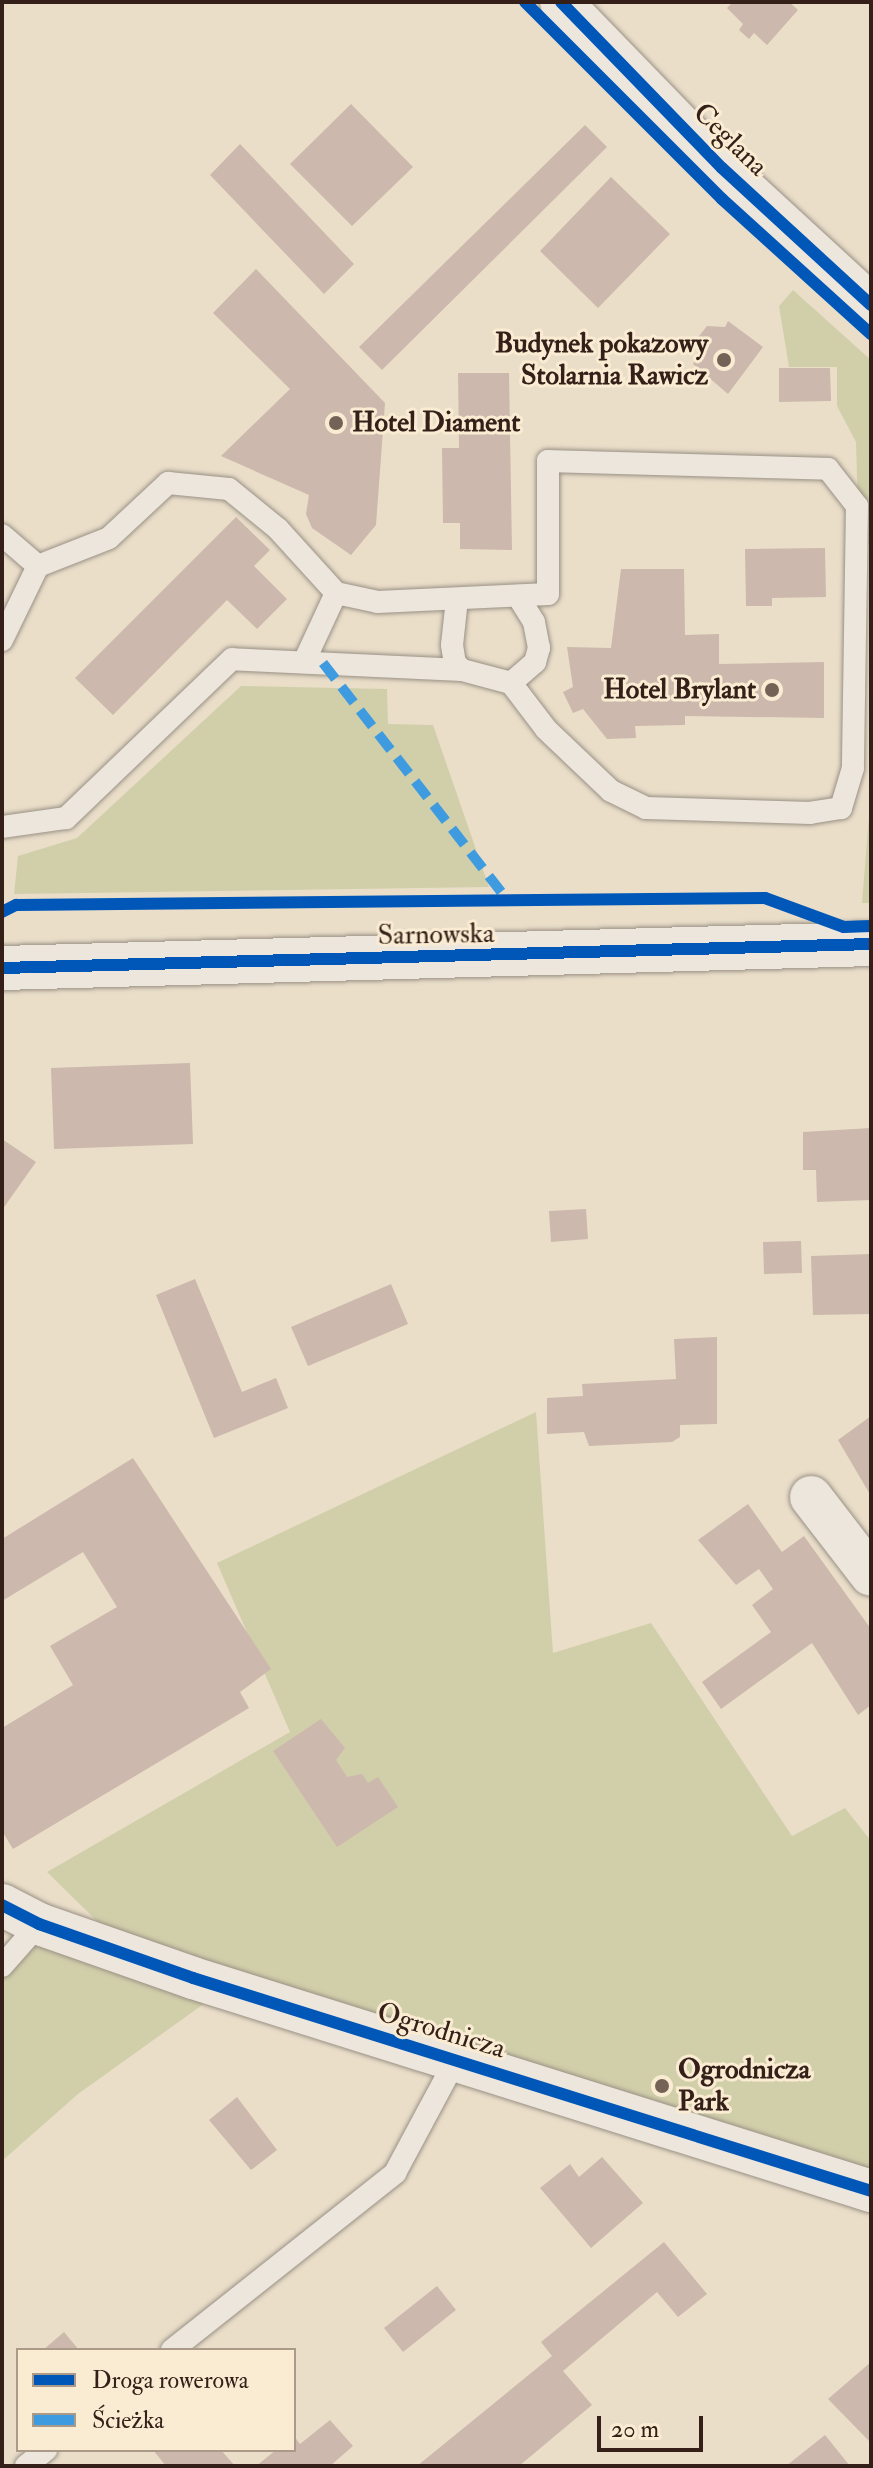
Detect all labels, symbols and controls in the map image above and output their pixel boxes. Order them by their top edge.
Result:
street label: Ceglana [686,96,774,184]
place label: Budynek pokazowy Stolarnia Rawicz [495,327,708,393]
marker: Budynek pokazowy Stolarnia Rawicz [715,351,733,369]
place label: Hotel Diament [352,406,520,440]
marker: Hotel Diament [327,414,345,432]
place label: Hotel Brylant [603,673,756,707]
marker: Hotel Brylant [763,681,781,699]
street label: Sarnowska [377,917,495,953]
street label: Ogrodnicza [373,1996,509,2066]
place label: Ogrodnicza Park [678,2053,810,2119]
marker: Ogrodnicza Park [653,2077,671,2095]
legend [16,2348,296,2452]
text: Droga rowerowa [92,2365,249,2396]
scale bar [601,2400,707,2450]
text: Ścieżka [92,2405,164,2436]
text: 20 m [611,2414,659,2445]

